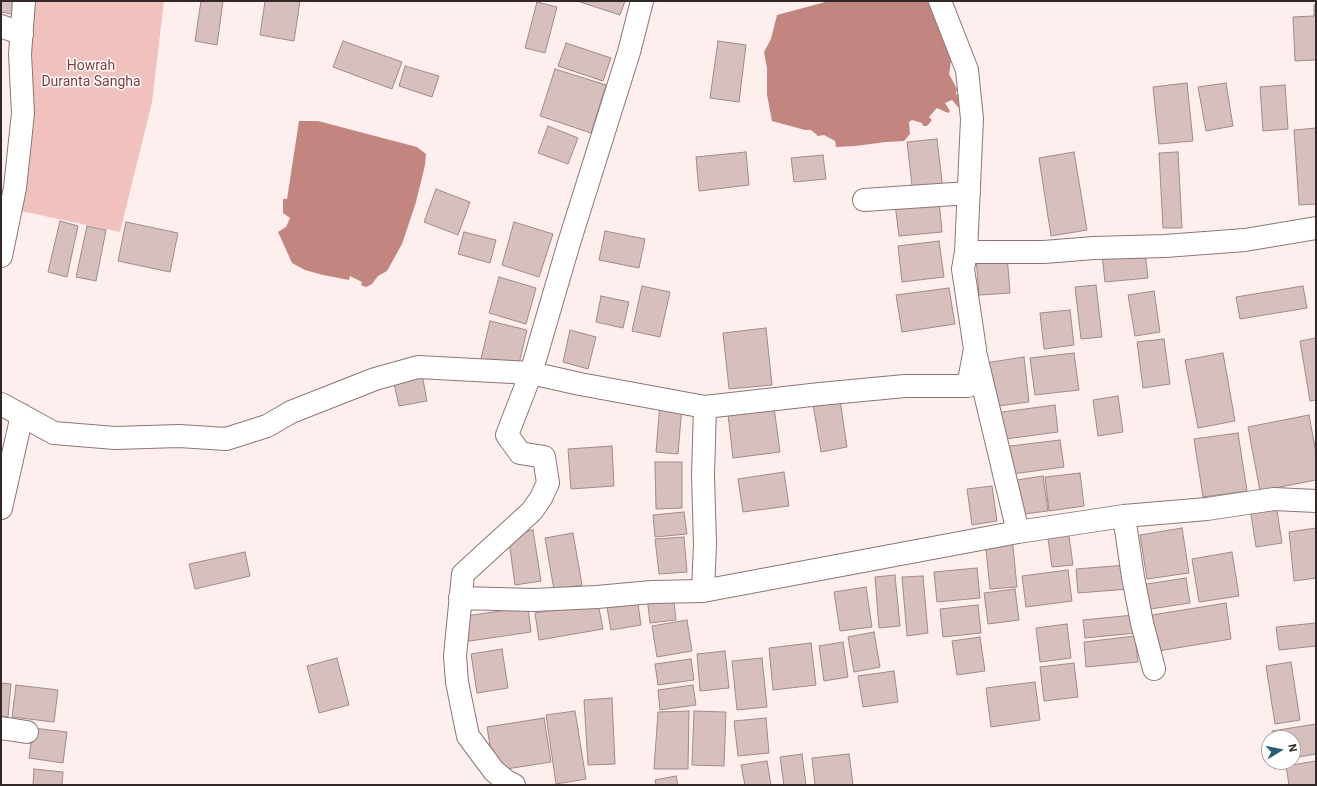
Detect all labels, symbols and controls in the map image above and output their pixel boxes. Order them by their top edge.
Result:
park label: Howrah Duranta Sangha [41,58,141,90]
north arrow [1261,730,1301,770]
text: N [1285,743,1299,753]

